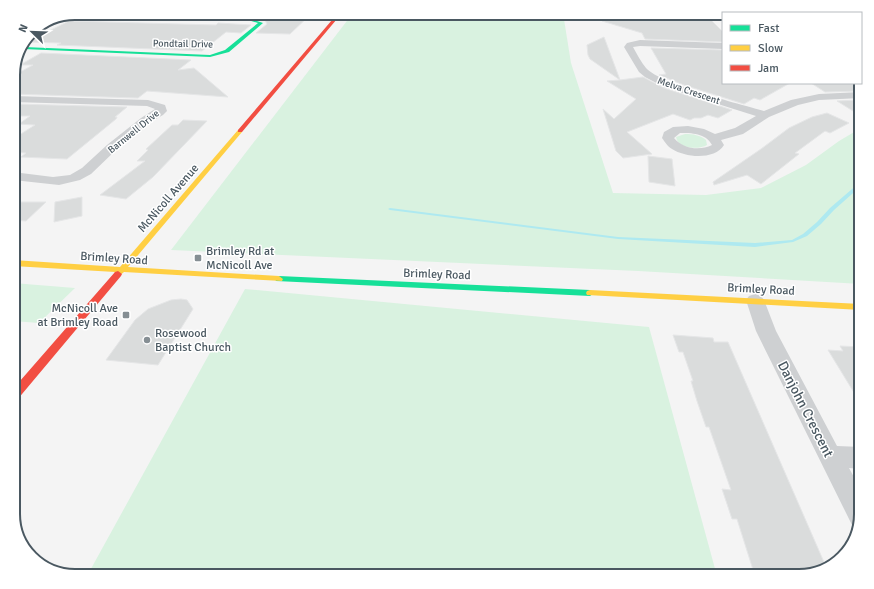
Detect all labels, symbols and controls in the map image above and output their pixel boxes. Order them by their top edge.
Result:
north arrow [12,12,52,52]
legend [722,12,862,84]
text: Fast [758,21,779,36]
text: N [16,22,31,34]
street label: Pondtail Drive [153,37,213,51]
text: Slow [758,41,783,56]
text: Jam [758,61,779,76]
street label: Melva Crescent [656,75,722,107]
street label: Barnwell Drive [106,107,162,156]
street label: McNicoll Avenue [135,161,202,236]
place label: Brimley Rd at McNicoll Ave [206,244,274,273]
street label: Brimley Road [80,249,148,268]
marker: Brimley Rd at McNicoll Ave [193,253,203,263]
street label: Brimley Road [403,266,471,283]
street label: Brimley Road [727,280,795,299]
place label: McNicoll Ave at Brimley Road [37,301,118,330]
marker: McNicoll Ave at Brimley Road [121,310,131,320]
place label: Rosewood Baptist Church [155,326,231,355]
marker: Rosewood Baptist Church [142,335,152,345]
street label: Danjohn Crescent [774,358,837,460]

